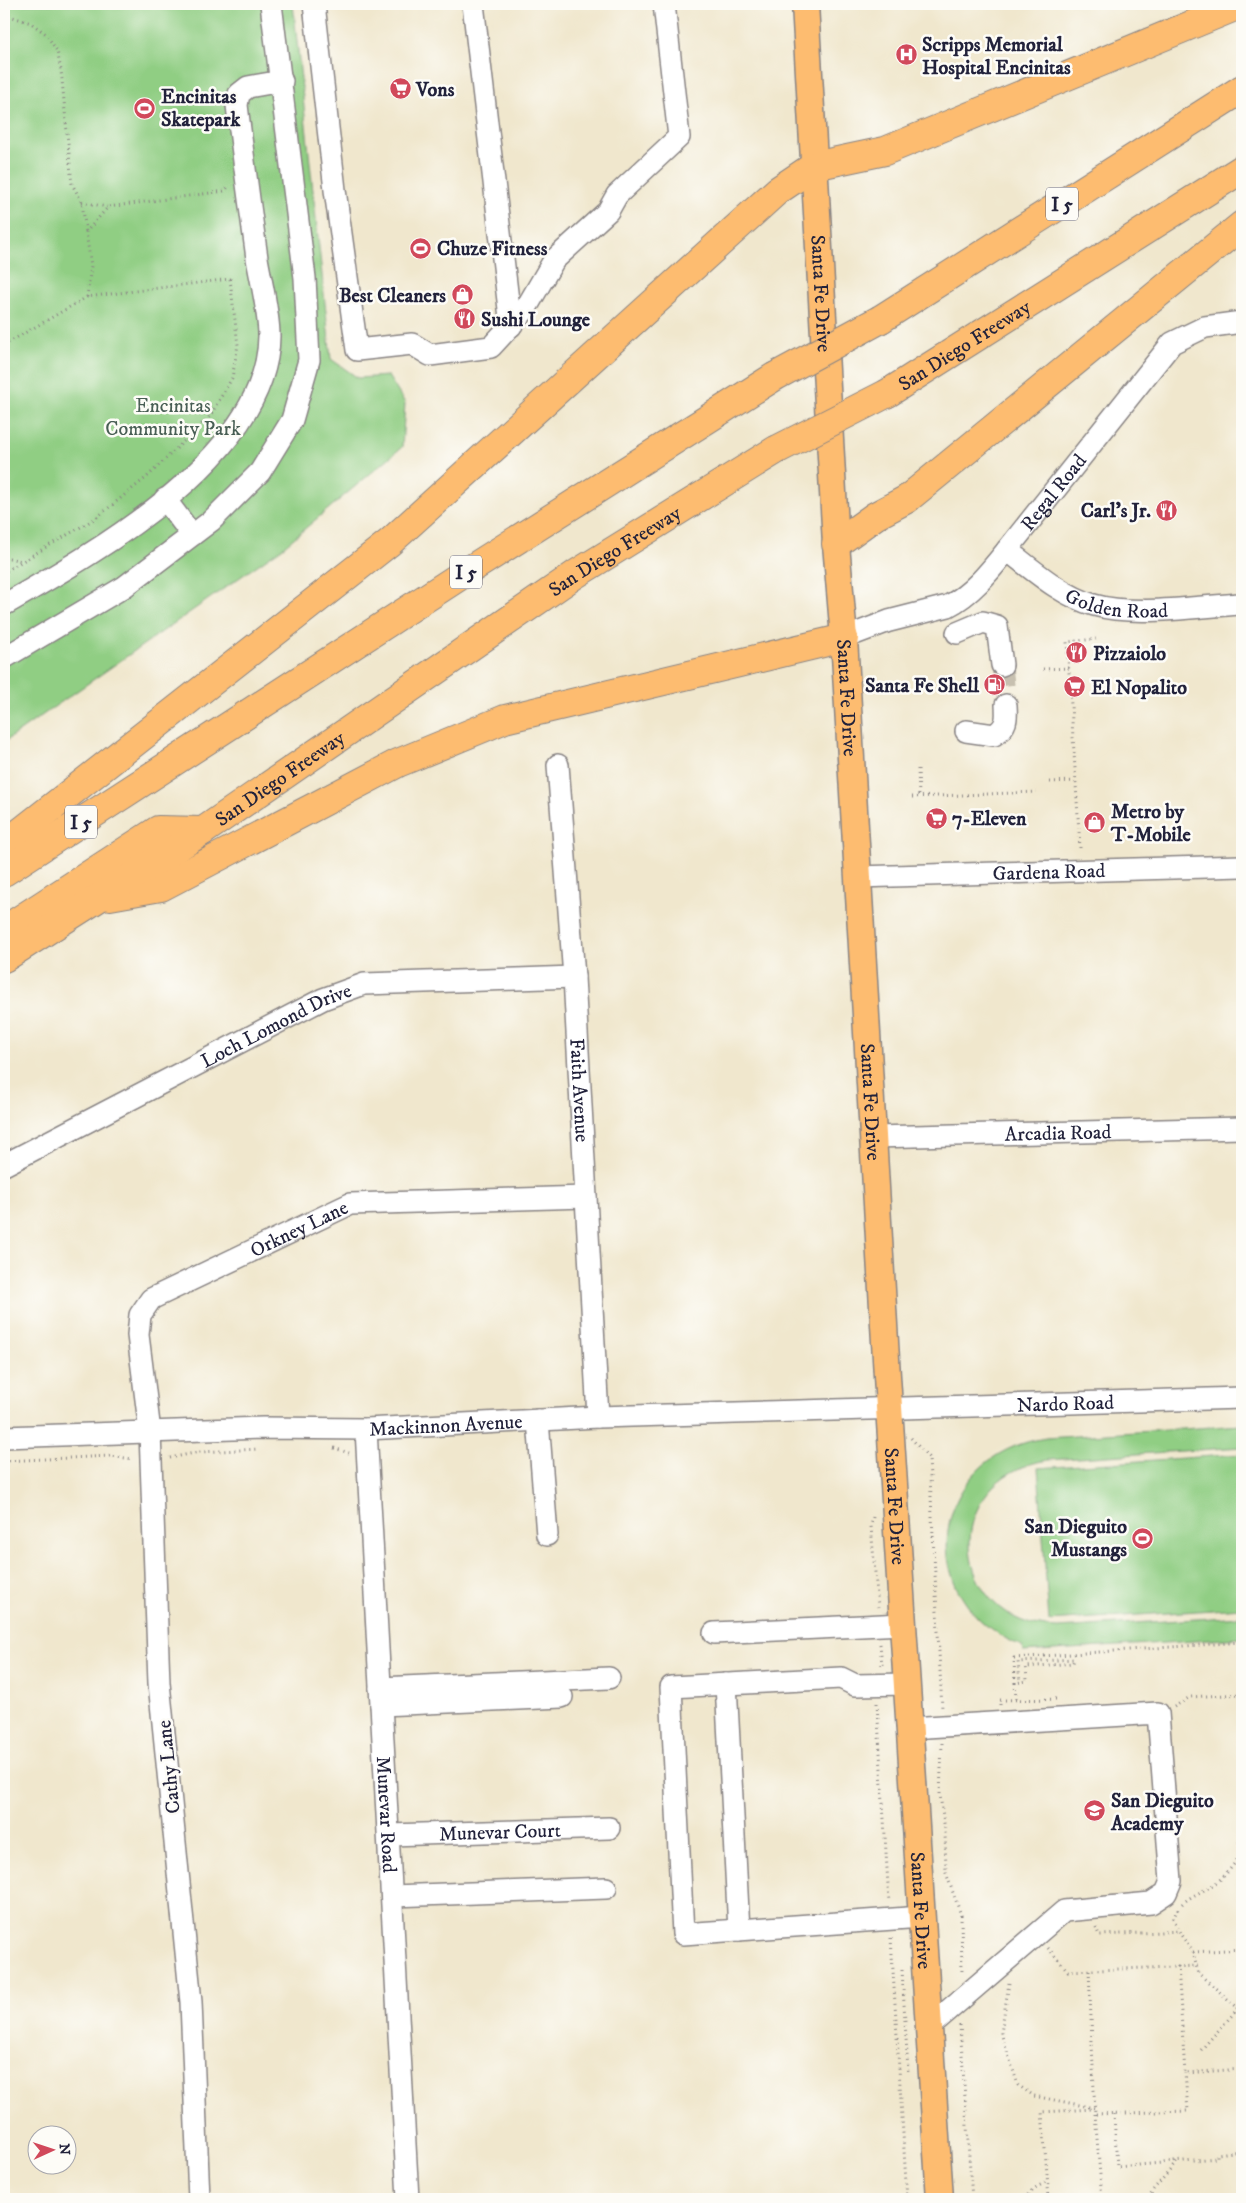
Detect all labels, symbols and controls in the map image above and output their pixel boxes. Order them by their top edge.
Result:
place label: Scripps Memorial Hospital Encinitas [922,33,1071,81]
hospital icon: Scripps Memorial Hospital Encinitas [894,43,918,67]
supermarket icon: Vons [388,77,412,101]
place label: Vons [415,78,455,103]
place label: Encinitas Skatepark [161,85,241,133]
sports icon: Encinitas Skatepark [133,96,157,120]
road number: I 5 [1046,188,1078,220]
street label: Santa Fe Drive [804,234,836,353]
sports icon: Chuze Fitness [409,236,433,260]
place label: Chuze Fitness [437,237,548,262]
shop icon: Best Cleaners [450,283,474,307]
place label: Best Cleaners [339,284,446,309]
street label: San Diego Freeway [894,295,1036,397]
restaurant icon: Sushi Lounge [453,307,477,331]
place label: Sushi Lounge [481,308,591,333]
park label: Encinitas Community Park [105,394,241,442]
street label: Regal Road [1016,449,1093,537]
restaurant icon: Carl's Jr. [1155,498,1179,522]
place label: Carl's Jr. [1081,499,1151,524]
street label: San Diego Freeway [544,501,687,603]
road number: I 5 [450,556,482,588]
street label: Golden Road [1060,584,1169,625]
street label: Santa Fe Drive [830,638,862,757]
restaurant icon: Pizzaiolo [1065,641,1089,665]
place label: Pizzaiolo [1093,642,1166,667]
fuel station icon: Santa Fe Shell [983,673,1007,697]
place label: Santa Fe Shell [865,674,980,699]
supermarket icon: El Nopalito [1063,675,1087,699]
place label: El Nopalito [1091,676,1187,701]
street label: San Diego Freeway [211,726,350,833]
place label: Metro by T-Mobile [1110,800,1191,848]
road number: I 5 [65,806,97,839]
supermarket icon: 7-Eleven [924,806,948,830]
place label: 7-Eleven [952,807,1027,832]
shop icon: Metro by T-Mobile [1083,811,1107,835]
street label: Gardena Road [992,859,1106,887]
street label: Loch Lomond Drive [197,979,355,1074]
street label: Faith Avenue [563,1038,594,1143]
street label: Santa Fe Drive [854,1043,885,1161]
street label: Arcadia Road [1004,1120,1112,1148]
street label: Orkney Lane [246,1196,352,1264]
street label: Nardo Road [1016,1391,1114,1419]
street label: Mackinnon Avenue [369,1410,523,1443]
street label: Santa Fe Drive [878,1447,910,1566]
place label: San Dieguito Mustangs [1024,1515,1127,1563]
sports icon: San Dieguito Mustangs [1131,1526,1155,1550]
street label: Cathy Lane [152,1719,187,1815]
street label: Munevar Road [370,1756,401,1874]
place label: San Dieguito Academy [1110,1789,1214,1837]
school or university icon: San Dieguito Academy [1083,1799,1107,1823]
street label: Munevar Court [439,1819,561,1847]
street label: Santa Fe Drive [904,1851,936,1970]
north arrow [28,2126,78,2176]
text: N [55,2143,73,2156]

